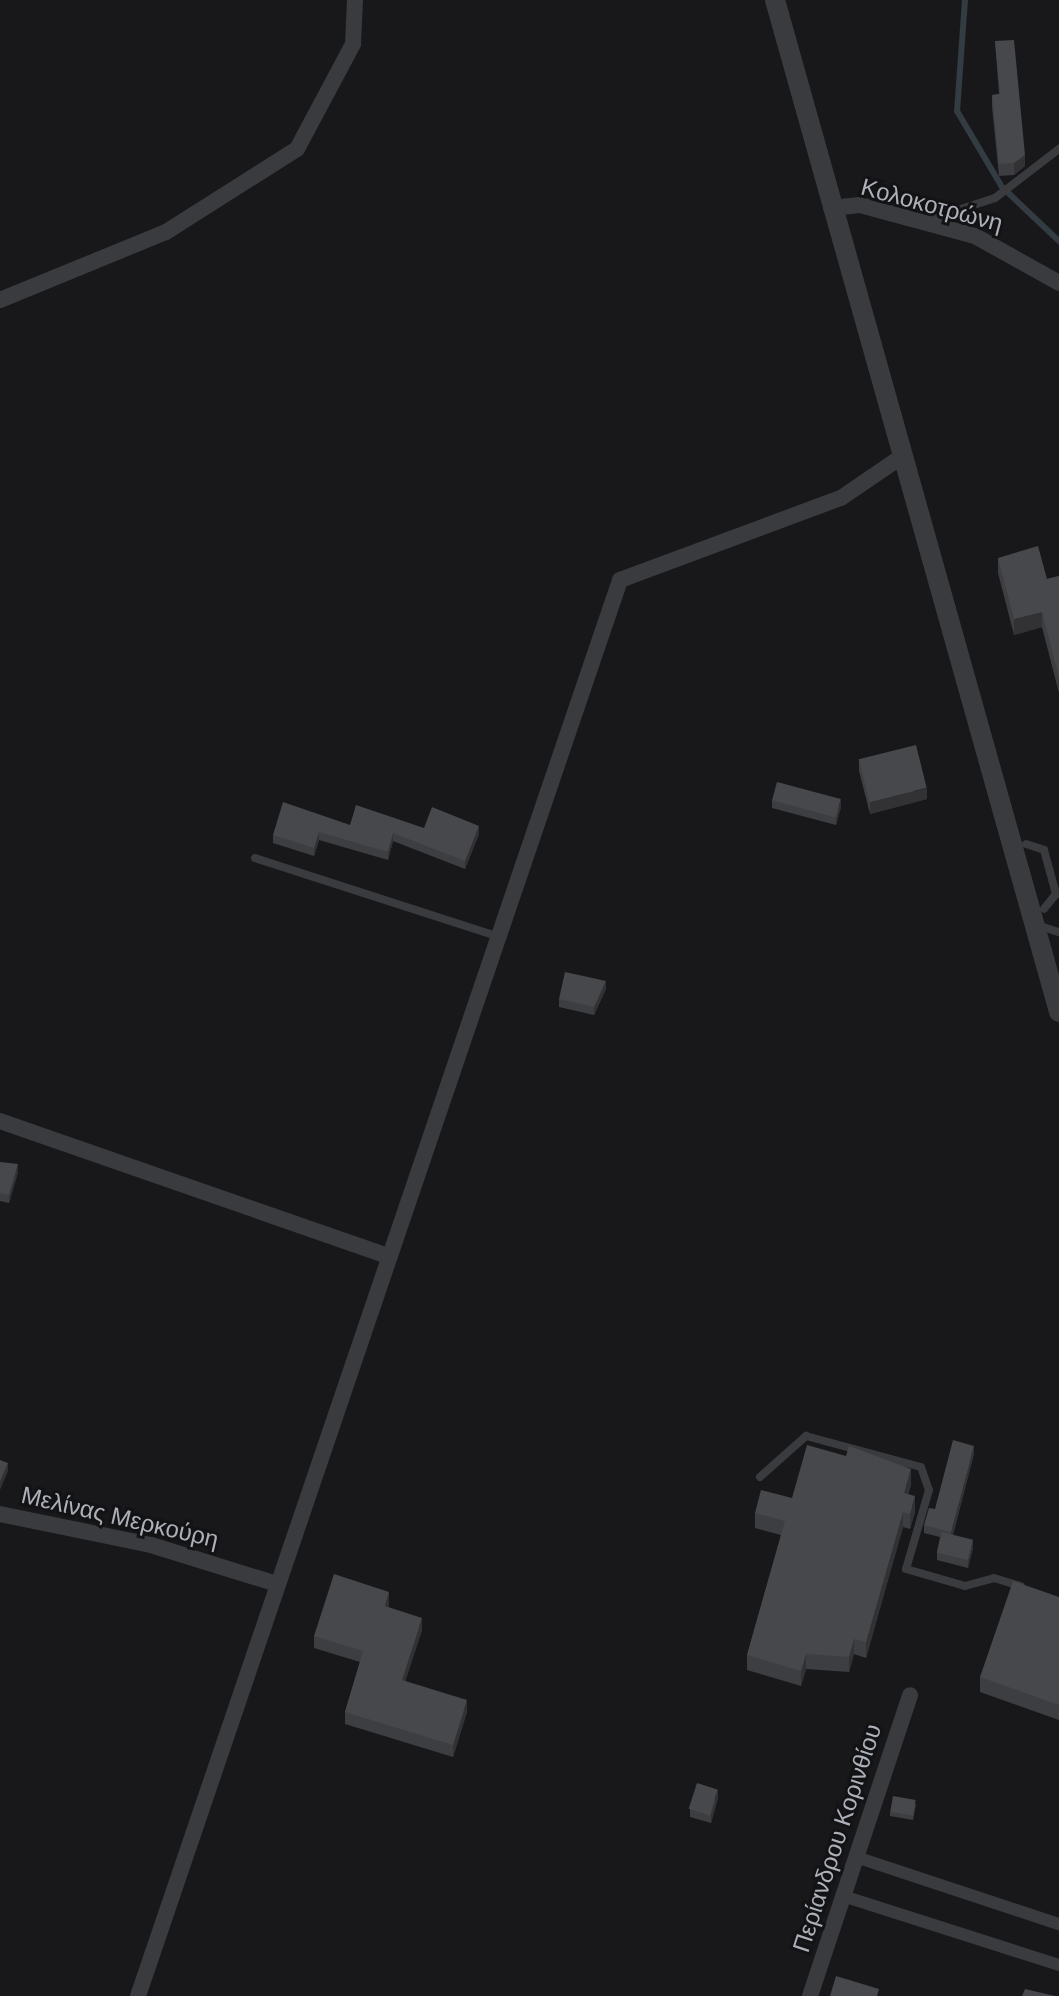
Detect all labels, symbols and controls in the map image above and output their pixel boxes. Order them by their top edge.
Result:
street label: Κολοκοτρώνη [858,172,1006,238]
street label: Μελίνας Μερκούρη [19,1480,221,1554]
street label: Περίανδρου Κορινθίου [787,1720,887,1956]

